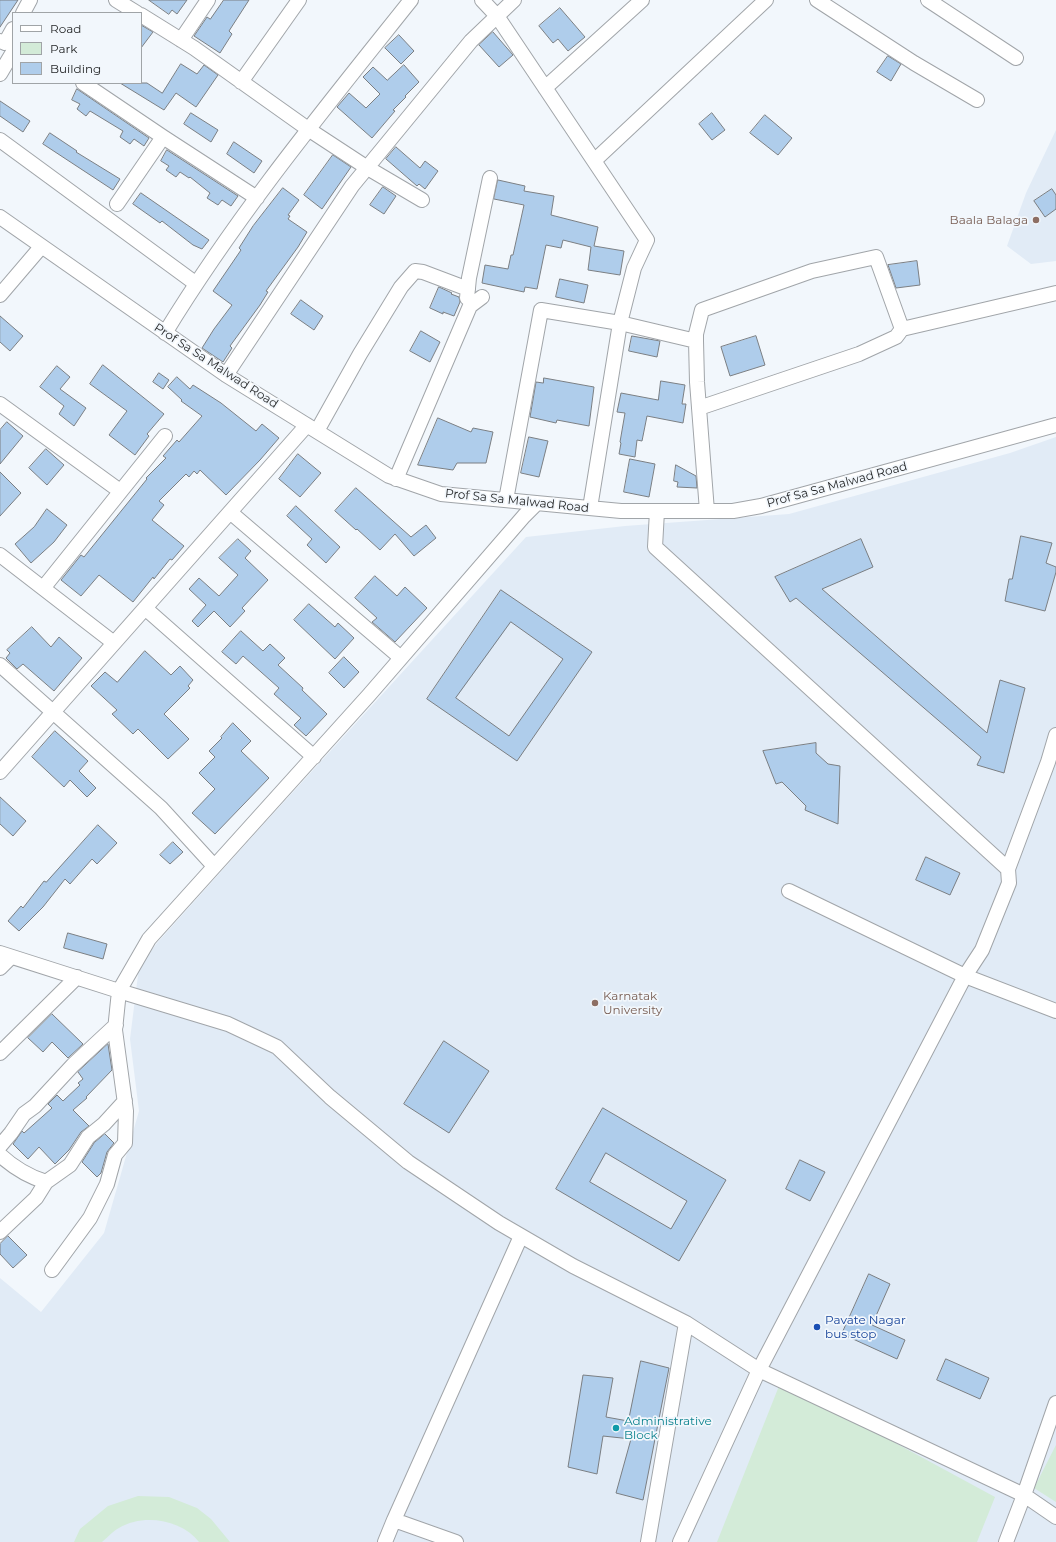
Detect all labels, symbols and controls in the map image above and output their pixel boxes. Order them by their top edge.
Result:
legend [12,12,142,84]
text: Road [50,21,81,36]
text: Park [50,41,77,56]
text: Building [50,61,101,76]
place label: Baala Balaga [950,213,1028,227]
marker: Baala Balaga [1031,215,1041,225]
street label: Prof Sa Sa Malwad Road [151,321,281,411]
street label: Prof Sa Sa Malwad Road [765,459,909,511]
street label: Prof Sa Sa Malwad Road [444,486,590,516]
place label: Karnatak University [603,989,662,1017]
marker: Karnatak University [590,998,600,1008]
place label: Pavate Nagar bus stop [825,1313,906,1341]
marker: Pavate Nagar bus stop [812,1322,822,1332]
place label: Administrative Block [624,1414,712,1442]
marker: Administrative Block [611,1423,621,1433]

